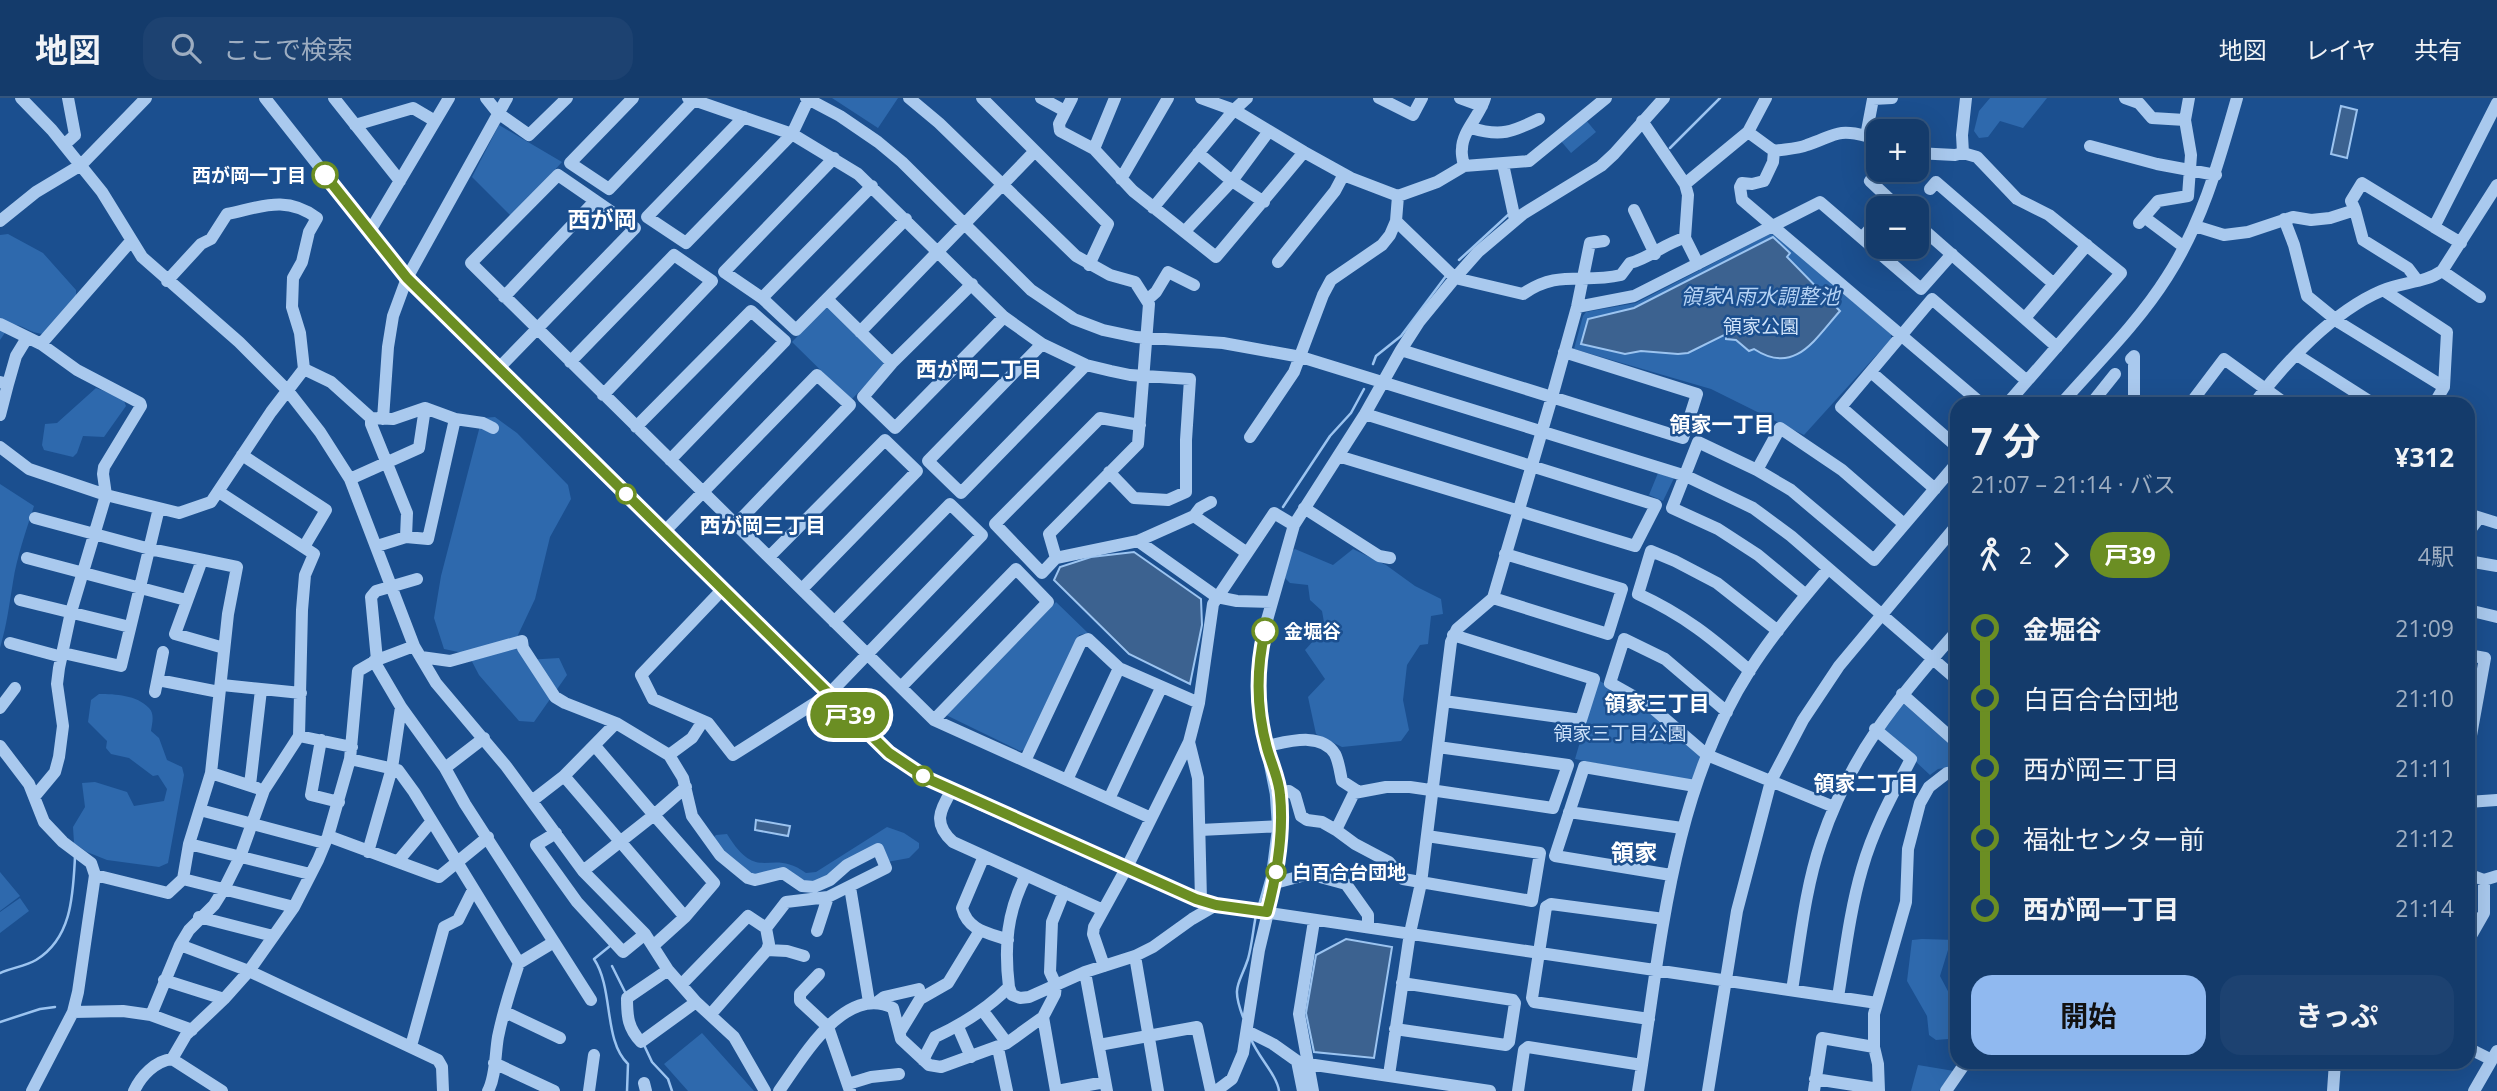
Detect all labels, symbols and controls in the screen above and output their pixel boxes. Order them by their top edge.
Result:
search box [143,17,633,80]
text: 地図 [35,27,101,72]
icon: search [167,29,205,67]
text: ここで検索 [223,31,353,67]
text: 地図 [2219,33,2267,66]
text: レイヤ [2305,33,2376,66]
text: 共有 [2414,33,2462,66]
map controls [1866,119,1929,259]
button: + [1866,119,1929,182]
place label: 西が岡一丁目 [192,162,306,188]
marker: 西が岡一丁目 [312,162,338,188]
button: − [1866,196,1929,259]
district label: 西が岡 [568,203,637,235]
water label: 領家A雨水調整池 [1681,282,1841,310]
park label: 領家公園 [1723,313,1799,339]
district label: 西が岡二丁目 [916,355,1042,383]
district label: 領家一丁目 [1670,410,1775,438]
text: 7 分 [1971,414,2041,466]
text: ¥312 [2395,439,2454,475]
text: 21:07 – 21:14 · バス [1971,468,2176,500]
unlabelled marker [616,484,636,504]
district label: 西が岡三丁目 [700,511,826,539]
icon: walk [1971,536,2009,574]
icon: forward [2042,536,2080,574]
text: 戸39 [2104,538,2156,571]
text: 2 [2019,539,2032,571]
text: 4駅 [2418,540,2454,572]
text: 金堀谷 [2023,611,2101,647]
text: 21:09 [2395,612,2454,644]
marker: 金堀谷 [1252,618,1278,644]
place label: 金堀谷 [1284,618,1341,644]
text: 白百合台団地 [2023,681,2179,717]
text: 21:10 [2395,682,2454,714]
district label: 領家三丁目 [1605,689,1710,717]
line badge: 戸39 [810,692,890,738]
text: 戸39 [824,698,876,731]
park label: 領家三丁目公園 [1553,720,1687,746]
text: 西が岡三丁目 [2023,751,2179,787]
text: 21:11 [2395,752,2454,784]
unlabelled marker [913,766,933,786]
district label: 領家二丁目 [1814,769,1919,797]
text: 福祉センター前 [2023,821,2205,857]
text: 21:12 [2395,822,2454,854]
district label: 領家 [1611,836,1657,868]
place label: 白百合台団地 [1292,859,1406,885]
marker: 白百合台団地 [1266,862,1286,882]
text: 西が岡一丁目 [2023,891,2179,927]
text: 21:14 [2395,892,2454,924]
button: 開始 [1971,975,2206,1055]
button: きっぷ [2220,975,2454,1055]

